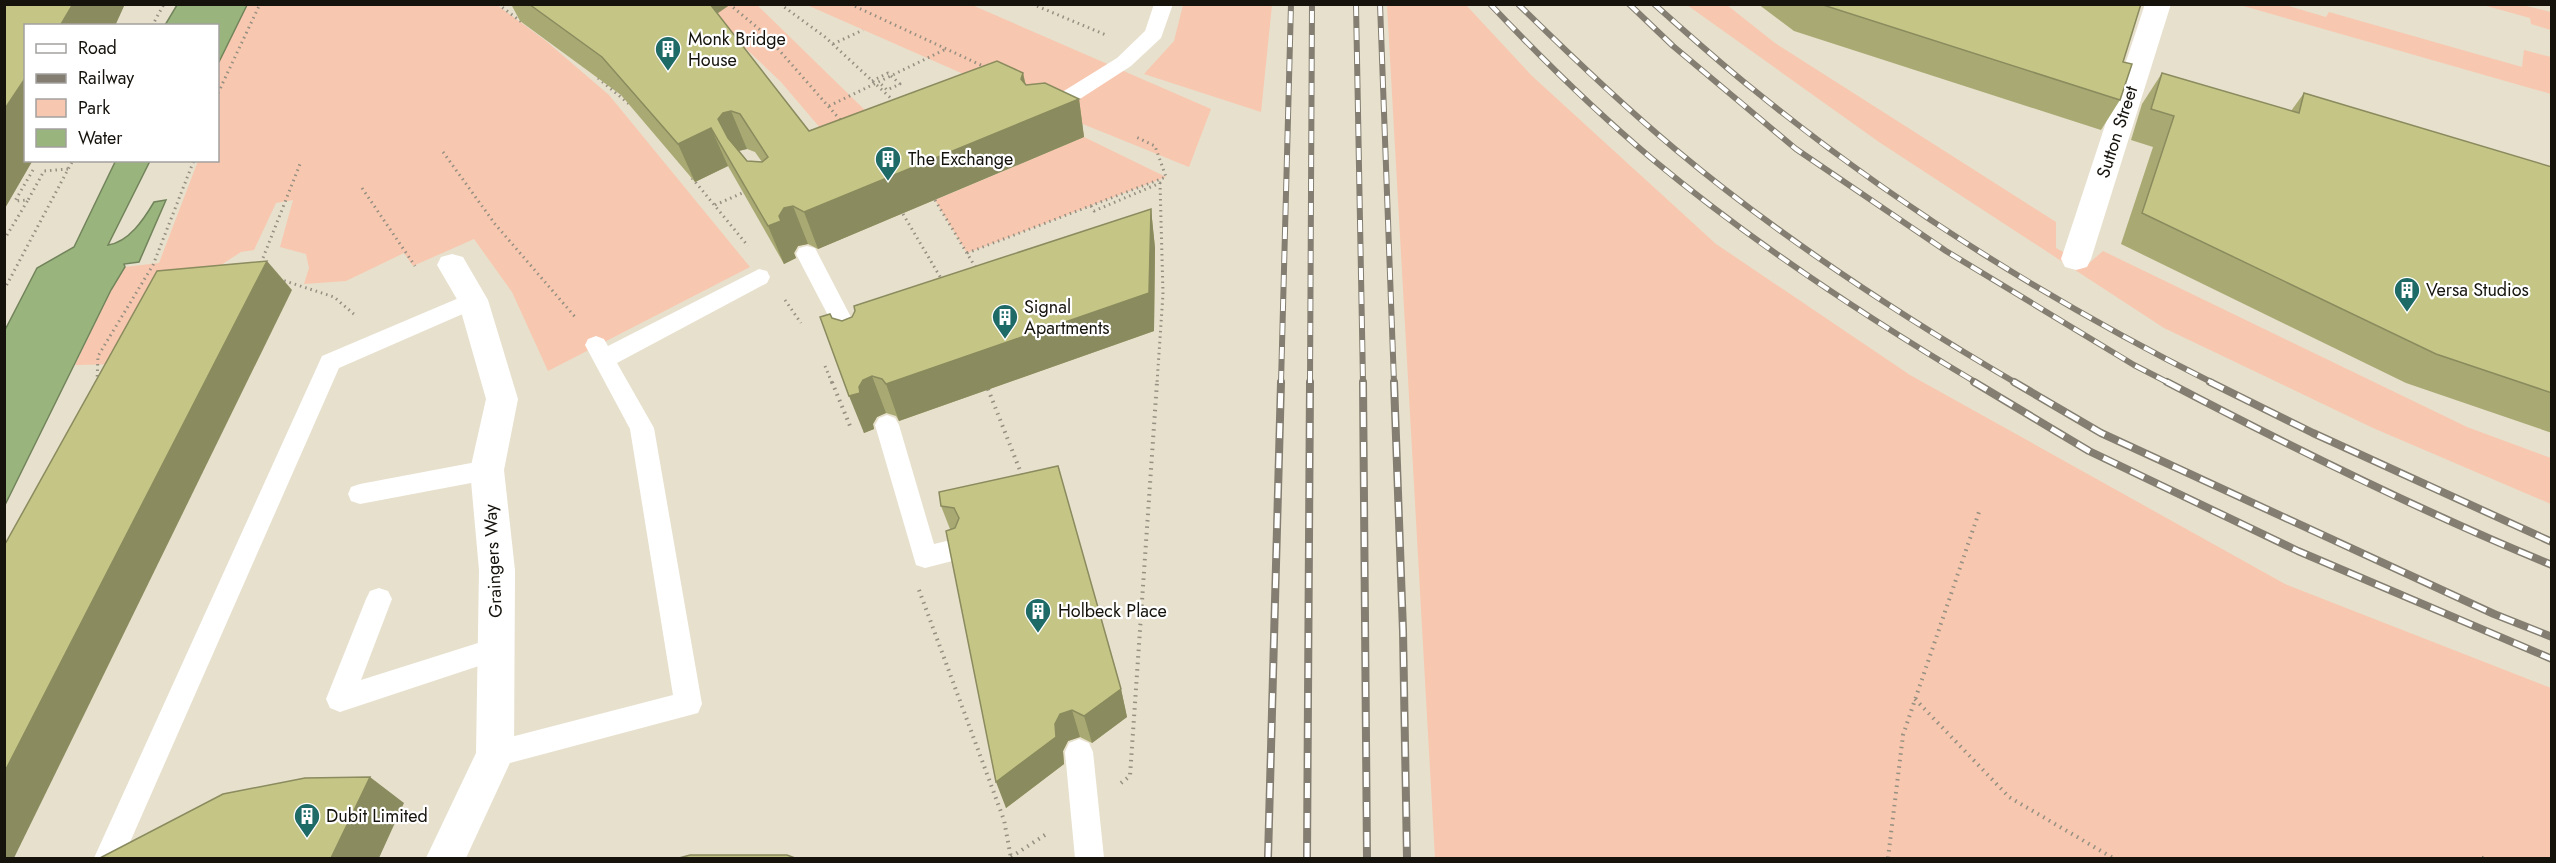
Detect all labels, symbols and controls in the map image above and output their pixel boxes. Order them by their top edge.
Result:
legend [24,24,219,162]
place label: Monk Bridge House [688,26,786,73]
building icon: Monk Bridge House [653,34,683,72]
text: Road [78,35,117,61]
text: Railway [78,65,134,91]
street label: Sutton Street [2090,82,2144,181]
text: Park [78,95,110,121]
text: Water [78,125,123,151]
building icon: The Exchange [873,144,903,182]
place label: The Exchange [908,146,1013,172]
building icon: Versa Studios [2392,275,2422,313]
place label: Versa Studios [2426,277,2529,303]
place label: Signal Apartments [1024,294,1110,341]
building icon: Signal Apartments [990,302,1020,340]
street label: Graingers Way [477,503,509,618]
building icon: Holbeck Place [1023,596,1053,634]
place label: Holbeck Place [1058,598,1167,624]
building icon: Dubit Limited [292,801,322,839]
place label: Dubit Limited [326,803,428,829]

